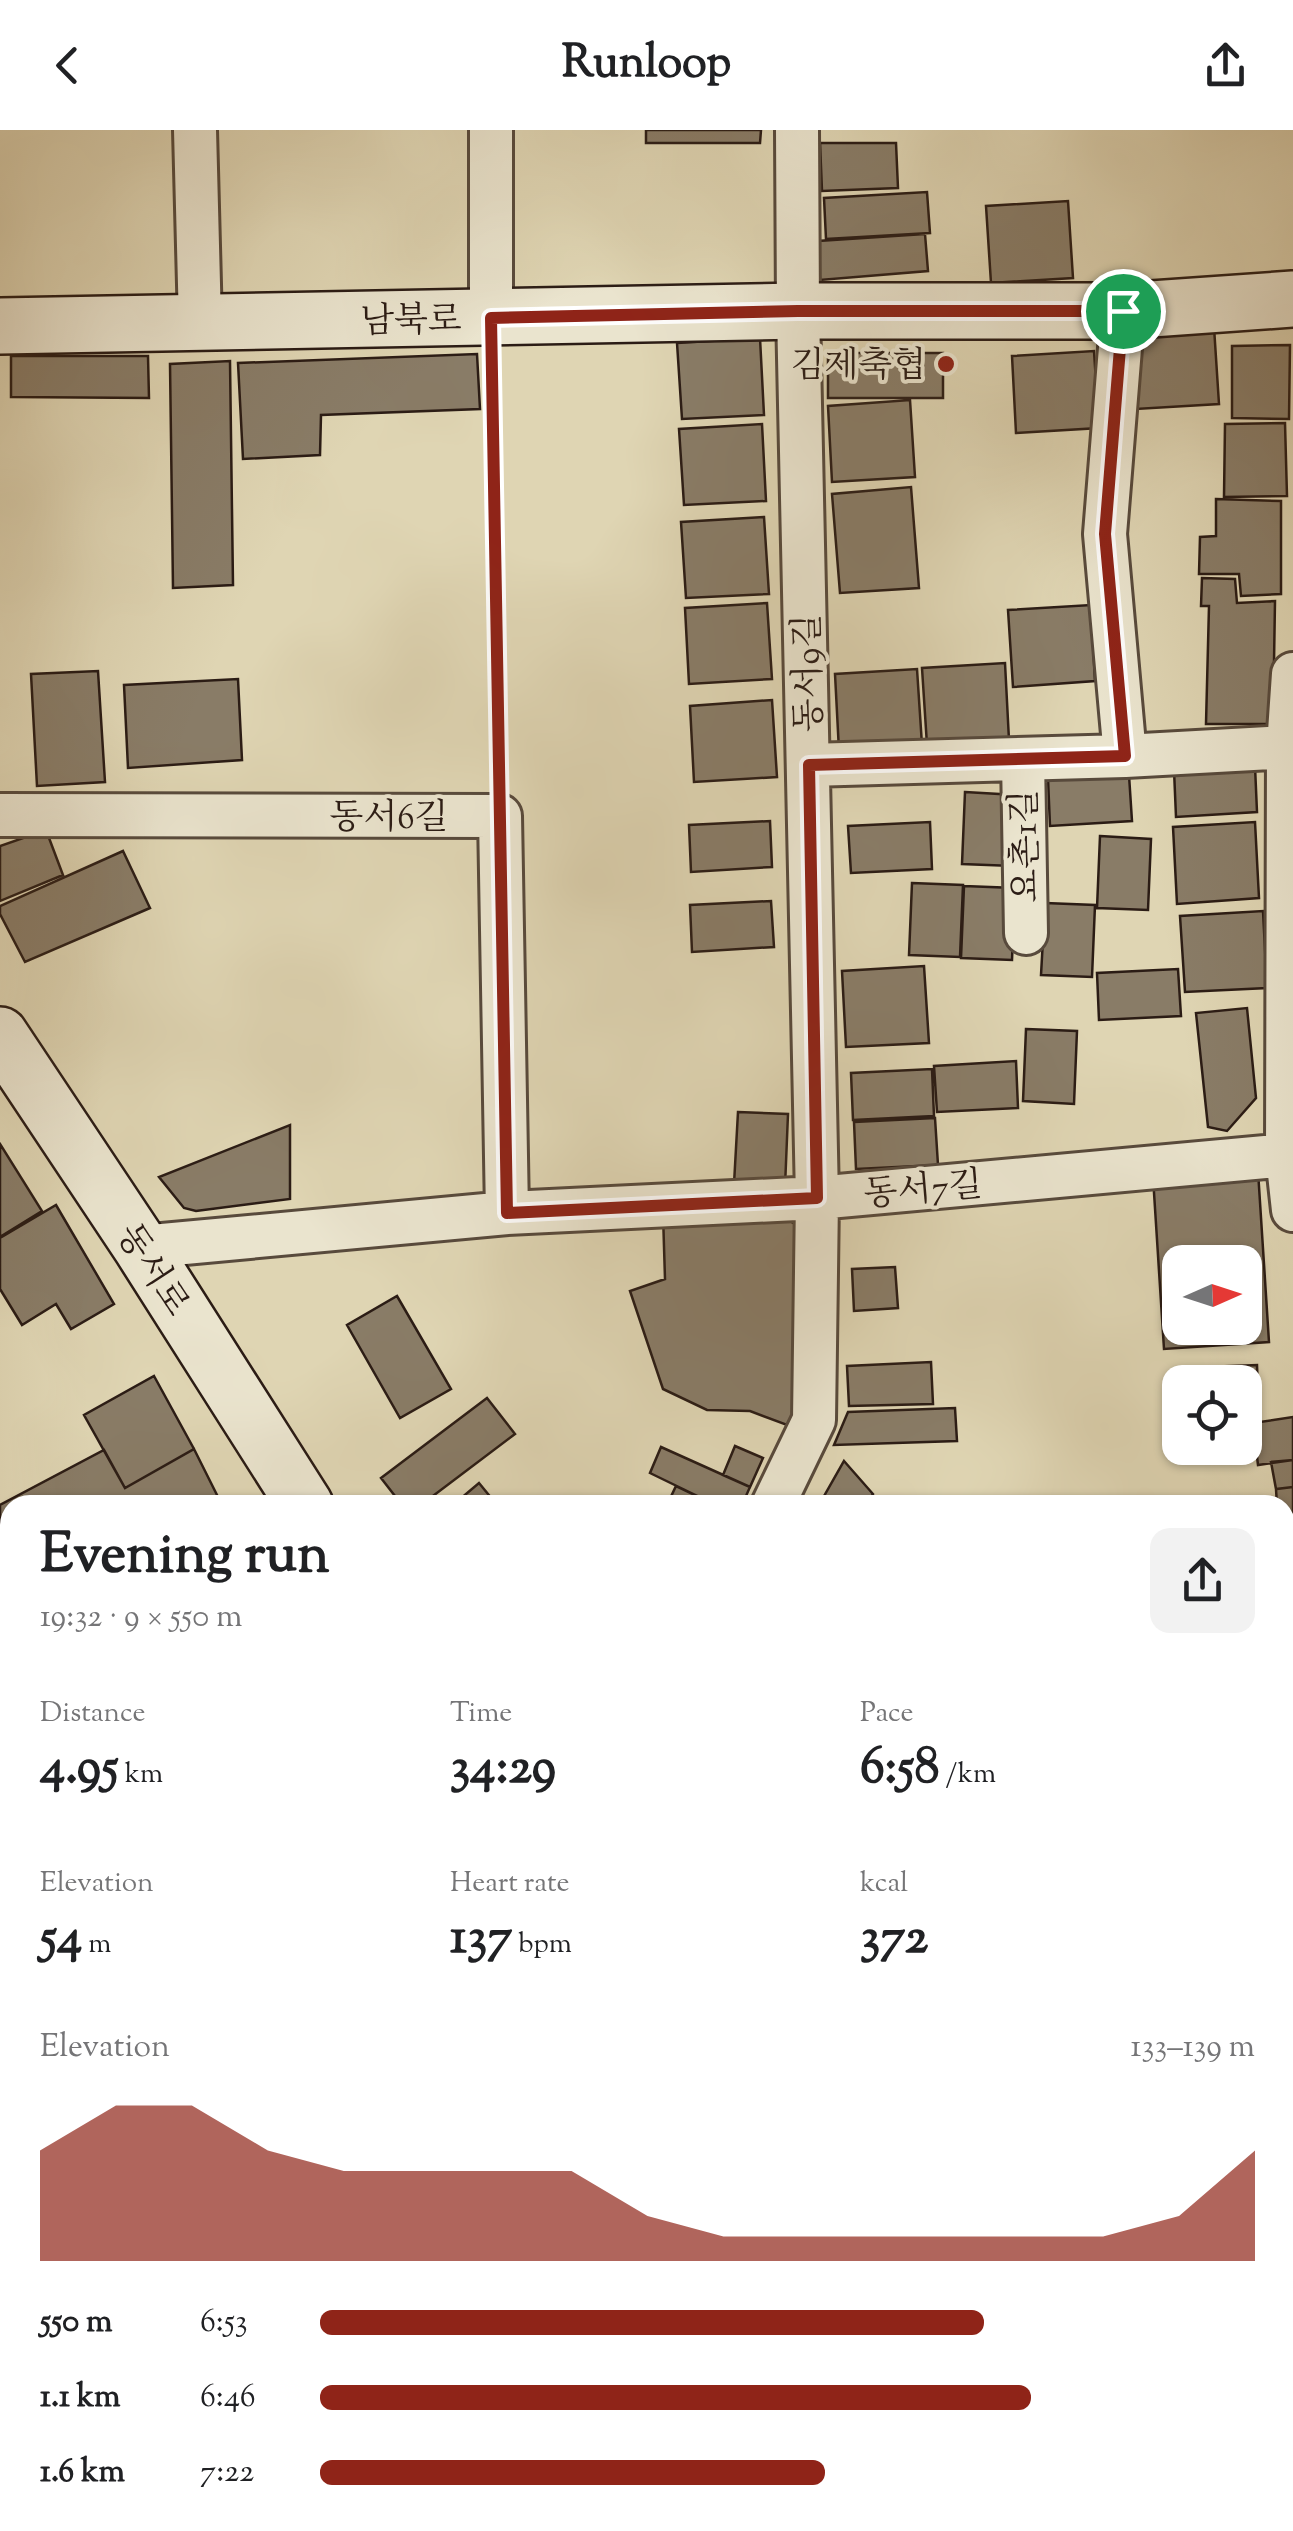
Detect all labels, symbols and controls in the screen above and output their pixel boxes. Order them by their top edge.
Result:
text: Runloop [562,33,731,98]
icon: back [40,38,95,93]
icon: share [1198,38,1253,93]
pin [1081,269,1166,354]
icon: arrive [1096,284,1151,339]
street label: 남북로 [360,296,462,349]
place label: 김제축협 [791,342,926,393]
marker: 김제축협 [935,353,957,375]
street label: 동서9길 [784,613,837,733]
street label: 요촌1길 [1001,789,1054,903]
street label: 동서6길 [330,794,448,845]
street label: 동서7길 [862,1161,985,1222]
street label: 동서로 [102,1214,200,1327]
north arrow [1162,1245,1262,1345]
map controls [1162,1245,1262,1465]
button: locate [1162,1365,1262,1465]
text: Evening run [40,1518,329,1597]
button: share [1150,1528,1255,1633]
text: 19:32 · 9 × 550 m [40,1595,242,1641]
text: Distance [40,1694,146,1734]
text: Time [450,1694,512,1734]
text: Pace [860,1694,914,1734]
text: 4.95 [40,1734,119,1806]
text: 34:29 [450,1734,556,1806]
text: 6:58 [860,1734,939,1806]
text: km [119,1755,163,1795]
text: /km [939,1755,996,1795]
text: Elevation [40,1864,154,1904]
text: Heart rate [450,1864,570,1904]
text: kcal [860,1864,908,1904]
text: 54 [40,1904,82,1976]
text: 137 [450,1904,512,1976]
text: 372 [860,1904,928,1976]
text: m [82,1925,111,1965]
text: bpm [512,1925,572,1965]
text: Elevation [40,2025,170,2071]
text: 133–139 m [1131,2025,1255,2071]
text: 550 m [40,2300,112,2346]
text: 6:53 [200,2300,248,2346]
text: 1.1 km [40,2375,121,2421]
text: 6:46 [200,2375,256,2421]
text: 1.6 km [40,2450,125,2496]
text: 7:22 [200,2450,254,2496]

